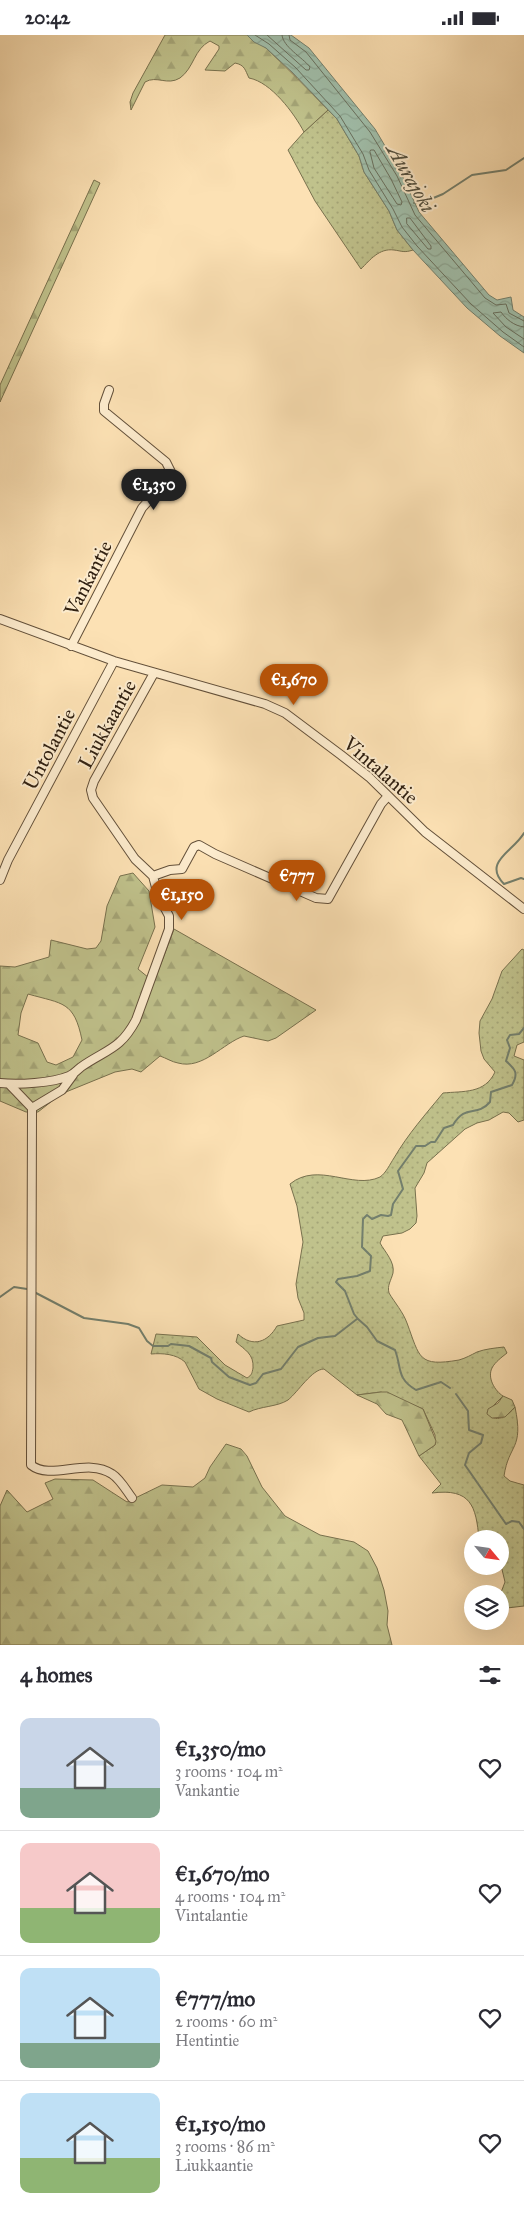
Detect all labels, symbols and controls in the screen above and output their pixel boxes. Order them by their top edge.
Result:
text: 20:42 [25,6,70,29]
water label: Aurajoki [380,137,441,217]
pin: €1,350 [113,469,195,511]
text: €1,350 [132,475,176,494]
street label: Vankantie [58,537,117,620]
pin: €1,670 [253,663,335,706]
text: €1,670 [271,670,317,689]
street label: Liukkaantie [73,675,141,773]
street label: Untolantie [18,704,80,794]
street label: Vintalantie [338,730,423,809]
pin: €777 [267,859,327,902]
text: €777 [279,866,315,885]
pin: €1,150 [141,879,223,921]
text: €1,150 [160,885,204,904]
north arrow [464,1530,509,1575]
map controls [464,1530,509,1630]
button: layers [464,1585,509,1630]
icon: filters [476,1661,504,1689]
text: 4 homes [20,1662,92,1688]
text: €1,350/mo [175,1736,266,1762]
icon: home [60,1738,120,1798]
icon: heart [476,1754,504,1782]
text: 3 rooms · 104 m² [175,1762,283,1781]
text: Vankantie [175,1781,240,1800]
text: €1,670/mo [175,1861,270,1887]
icon: home [60,1863,120,1923]
icon: heart [476,1879,504,1907]
text: 4 rooms · 104 m² [175,1887,285,1906]
text: Vintalantie [175,1906,248,1925]
text: €777/mo [175,1986,255,2012]
icon: home [60,1988,120,2048]
icon: heart [476,2004,504,2032]
text: 2 rooms · 60 m² [175,2012,277,2031]
text: Hentintie [175,2031,239,2050]
text: €1,150/mo [175,2111,266,2137]
icon: home [60,2113,120,2173]
icon: heart [476,2129,504,2157]
text: 3 rooms · 86 m² [175,2137,275,2156]
text: Liukkaantie [175,2156,253,2175]

